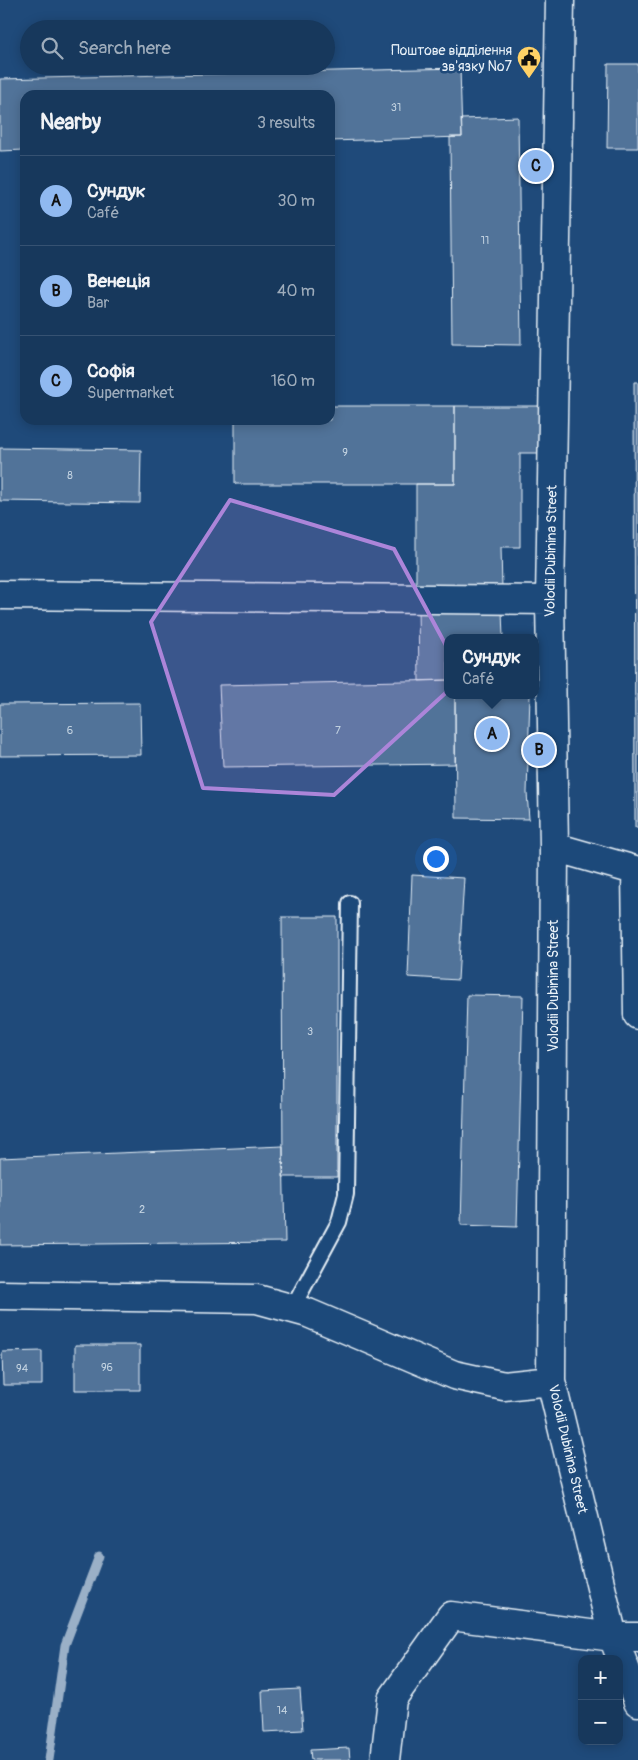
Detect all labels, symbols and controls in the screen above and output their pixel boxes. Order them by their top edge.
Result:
search box [20,20,335,75]
icon: search [38,34,66,62]
text: Search here [78,36,171,60]
place label: Поштове відділення зв'язку №7 [391,42,513,75]
public building icon: Поштове відділення зв'язку №7 [516,45,542,79]
house number: 31 [391,101,401,114]
text: Nearby [40,109,101,136]
text: 3 results [257,113,315,133]
pin: C [520,147,552,185]
text: Сундук [87,179,146,203]
text: A [51,191,61,211]
text: 30 m [277,191,315,211]
text: Café [87,203,119,223]
house number: 11 [481,234,489,247]
text: Венеція [87,269,150,293]
text: B [51,281,61,301]
text: 40 m [277,281,315,301]
text: Bar [87,293,109,313]
text: Софія [87,359,135,383]
text: C [51,371,61,391]
text: 160 m [271,371,315,391]
text: Supermarket [87,383,174,403]
house number: 9 [342,446,348,459]
house number: 8 [67,469,73,482]
street label: Volodii Dubinina Street [541,484,561,617]
popup [444,634,539,699]
text: Сундук [462,645,521,669]
text: Café [462,669,495,689]
pin: A [476,715,508,753]
house number: 6 [67,724,73,737]
house number: 7 [335,724,341,737]
pin: B [523,731,555,769]
your location [423,846,449,872]
street label: Volodii Dubinina Street [545,920,562,1052]
house number: 3 [307,1025,313,1038]
house number: 2 [139,1203,145,1216]
house number: 96 [101,1361,113,1374]
house number: 94 [16,1362,29,1375]
street label: Volodii Dubinina Street [545,1383,591,1516]
map controls [578,1655,623,1745]
button: + [578,1655,623,1700]
button: − [578,1700,623,1745]
house number: 14 [277,1704,288,1717]

